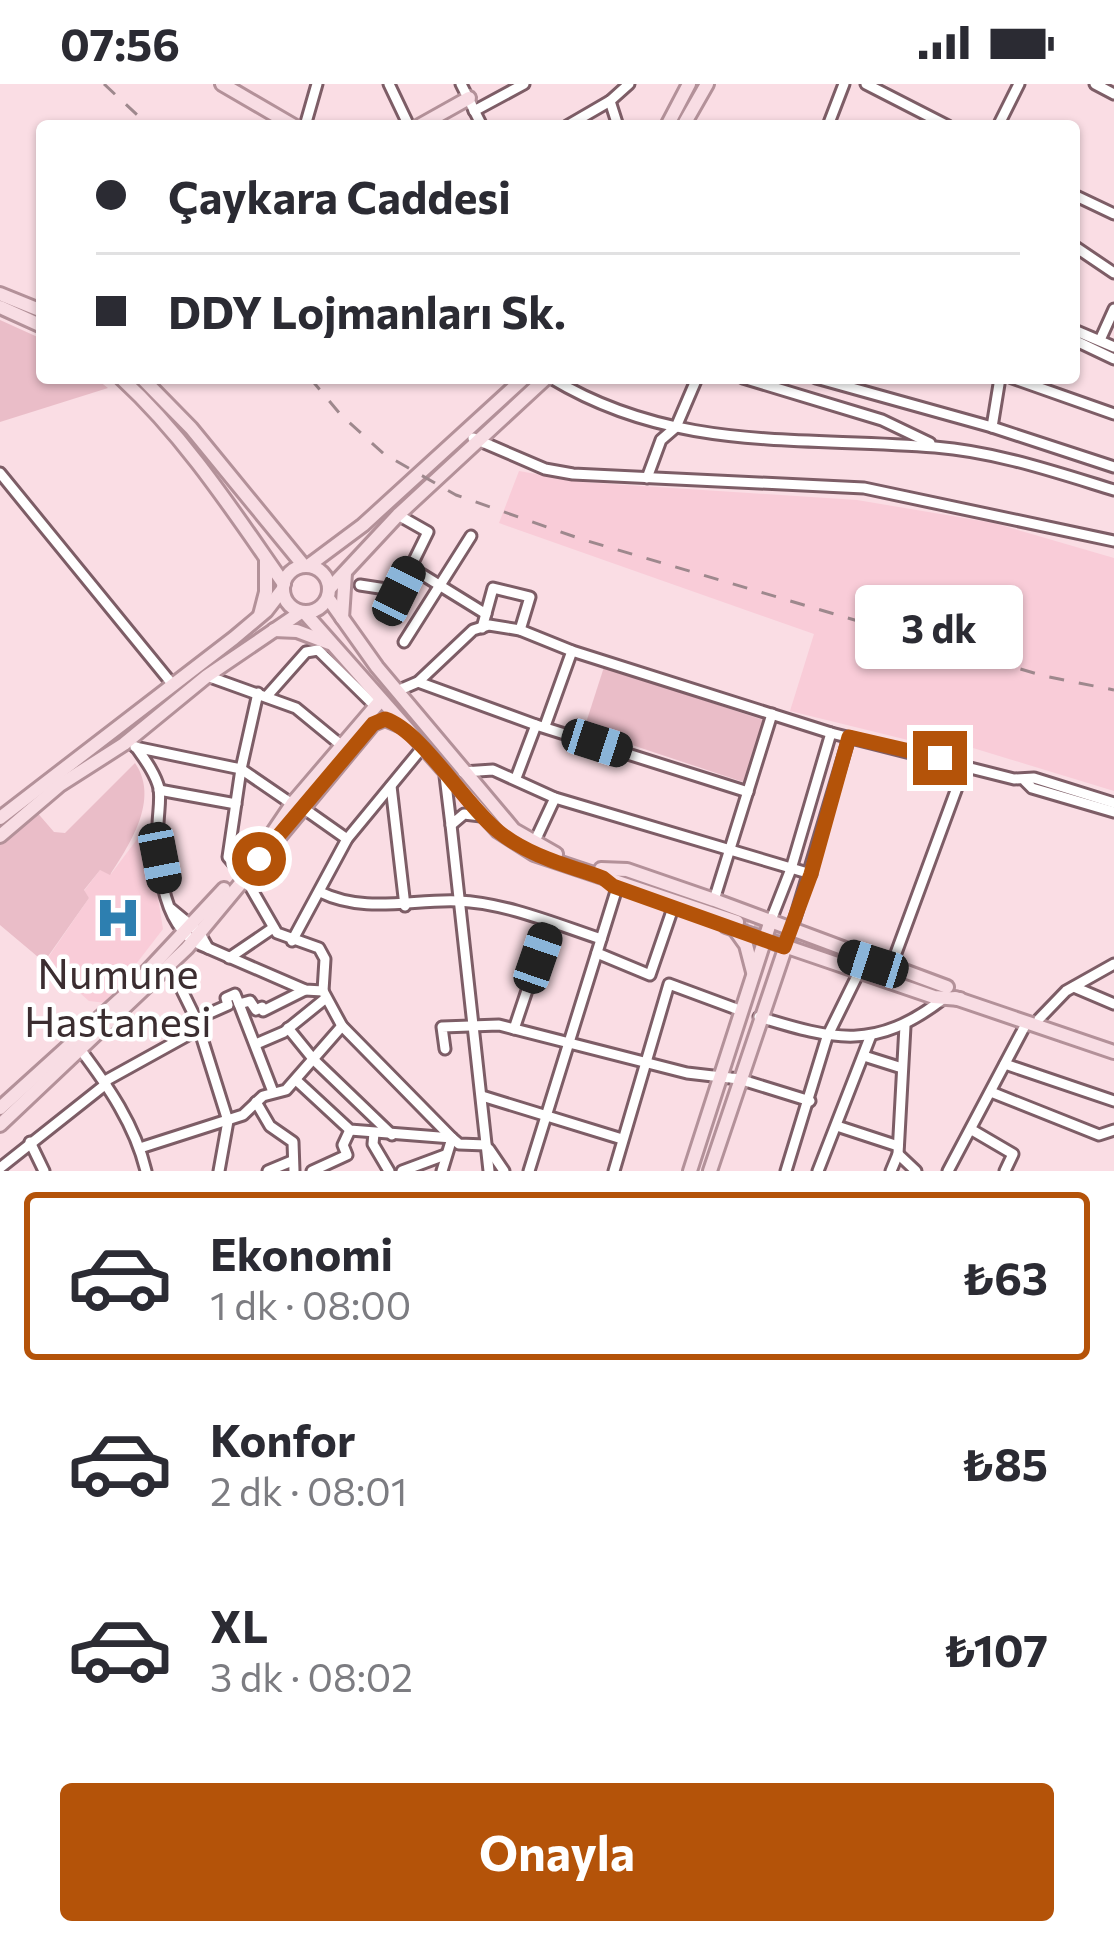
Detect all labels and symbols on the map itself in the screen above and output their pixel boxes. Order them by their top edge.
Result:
car [367,551,431,631]
callout: 3 dk [856,584,1024,668]
car [557,715,637,771]
route end [913,731,967,785]
car [135,819,185,897]
route start [232,832,286,886]
hospital icon: Numune Hastanesi [93,893,143,943]
car [509,918,567,998]
car [833,936,913,992]
place label: Numune Hastanesi [24,946,212,1046]

